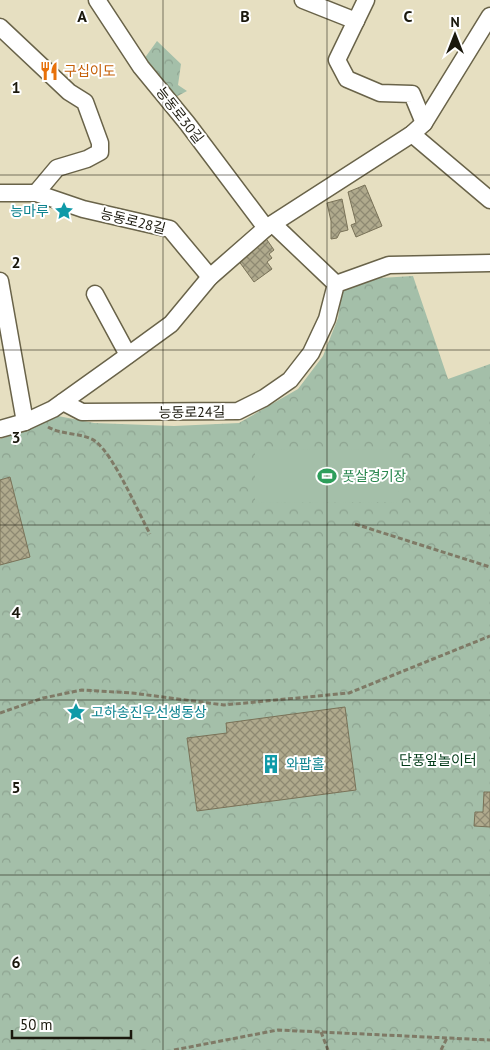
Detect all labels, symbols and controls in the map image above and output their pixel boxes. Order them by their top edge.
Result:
text: A [77,6,87,26]
text: B [240,6,250,26]
text: C [404,6,413,26]
north arrow [430,10,480,60]
text: N [450,13,460,31]
restaurant icon: 구십이도 [38,60,60,82]
place label: 구십이도 [64,62,116,80]
text: 1 [11,77,21,97]
street label: 능동로30길 [152,83,208,147]
place icon: 능마루 [53,200,75,222]
place label: 능마루 [10,202,49,220]
street label: 능동로28길 [98,204,168,238]
text: 2 [11,252,21,272]
street label: 능동로24길 [158,402,226,422]
text: 3 [11,427,21,447]
sports icon: 풋살경기장 [316,465,338,487]
place label: 풋살경기장 [342,467,407,485]
text: 4 [11,602,21,622]
place icon: 고하송진우선생동상 [65,701,87,723]
place label: 고하송진우선생동상 [91,703,207,721]
park label: 단풍잎놀이터 [399,751,477,769]
building icon: 와팝홀 [260,753,282,775]
place label: 와팝홀 [286,755,325,773]
text: 5 [11,777,21,797]
text: 6 [11,952,21,972]
scale bar [12,1008,131,1040]
text: 50 m [20,1015,53,1034]

